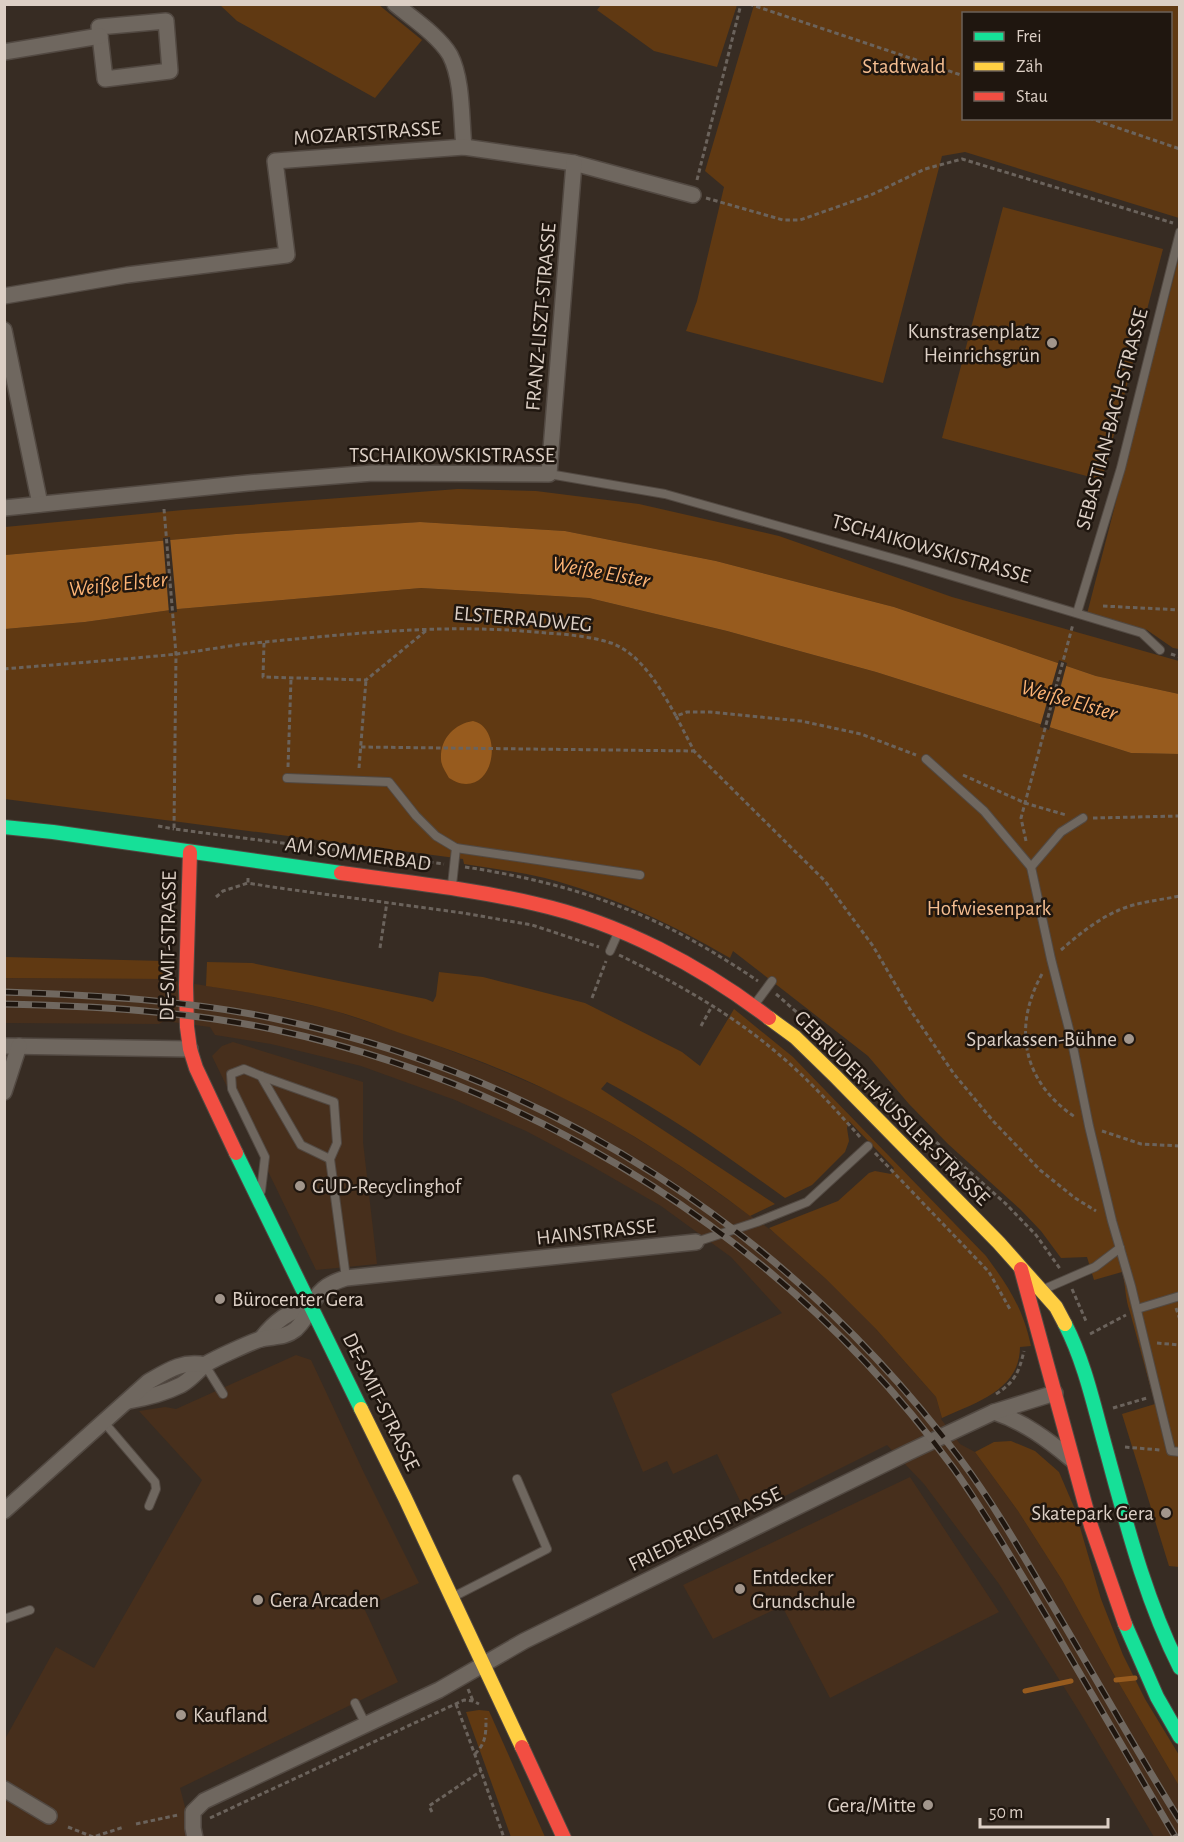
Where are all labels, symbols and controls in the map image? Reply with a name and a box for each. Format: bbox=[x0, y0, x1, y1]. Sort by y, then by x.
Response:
legend bbox=[962, 12, 1172, 120]
text: Frei bbox=[1016, 28, 1042, 46]
park label: Stadtwald bbox=[862, 56, 946, 77]
text: Zäh bbox=[1016, 58, 1043, 76]
text: Stau bbox=[1016, 88, 1048, 106]
street label: MOZARTSTRASSE bbox=[293, 117, 441, 149]
street label: FRANZ-LISZT-STRASSE bbox=[522, 222, 560, 412]
street label: SEBASTIAN-BACH-STRASSE bbox=[1072, 306, 1152, 532]
place label: Kunstrasenplatz Heinrichsgrün bbox=[908, 321, 1040, 366]
marker: Kunstrasenplatz Heinrichsgrün bbox=[1045, 336, 1059, 350]
street label: TSCHAIKOWSKISTRASSE bbox=[349, 445, 555, 466]
street label: TSCHAIKOWSKISTRASSE bbox=[829, 511, 1033, 587]
water label: Weiße Elster bbox=[550, 553, 653, 592]
water label: Weiße Elster bbox=[68, 568, 169, 600]
street label: ELSTERRADWEG bbox=[453, 602, 593, 636]
water label: Weiße Elster bbox=[1018, 676, 1121, 724]
street label: AM SOMMERBAD bbox=[284, 833, 432, 875]
street label: DE-SMIT-STRASSE bbox=[156, 871, 180, 1021]
park label: Hofwiesenpark bbox=[927, 898, 1052, 919]
street label: GEBRÜDER-HÄUSSLER-STRASSE bbox=[790, 1006, 994, 1210]
place label: Sparkassen-Bühne bbox=[966, 1029, 1117, 1050]
marker: Sparkassen-Bühne bbox=[1122, 1032, 1136, 1046]
place label: GUD-Recyclinghof bbox=[312, 1176, 463, 1197]
marker: GUD-Recyclinghof bbox=[293, 1179, 307, 1193]
street label: HAINSTRASSE bbox=[535, 1215, 657, 1249]
place label: Bürocenter Gera bbox=[232, 1289, 364, 1310]
marker: Bürocenter Gera bbox=[213, 1292, 227, 1306]
street label: DE-SMIT-STRASSE bbox=[339, 1330, 423, 1474]
street label: FRIEDERICISTRASSE bbox=[625, 1483, 785, 1575]
place label: Skatepark Gera bbox=[1031, 1503, 1154, 1524]
marker: Skatepark Gera bbox=[1159, 1506, 1173, 1520]
place label: Entdecker Grundschule bbox=[752, 1567, 856, 1612]
marker: Entdecker Grundschule bbox=[733, 1582, 747, 1596]
place label: Gera Arcaden bbox=[270, 1590, 379, 1611]
marker: Gera Arcaden bbox=[251, 1593, 265, 1607]
place label: Kaufland bbox=[193, 1705, 268, 1726]
marker: Kaufland bbox=[174, 1708, 188, 1722]
scale bar bbox=[980, 1791, 1108, 1829]
place label: Gera/Mitte bbox=[827, 1795, 916, 1816]
marker: Gera/Mitte bbox=[921, 1798, 935, 1812]
text: 50 m bbox=[989, 1804, 1023, 1822]

